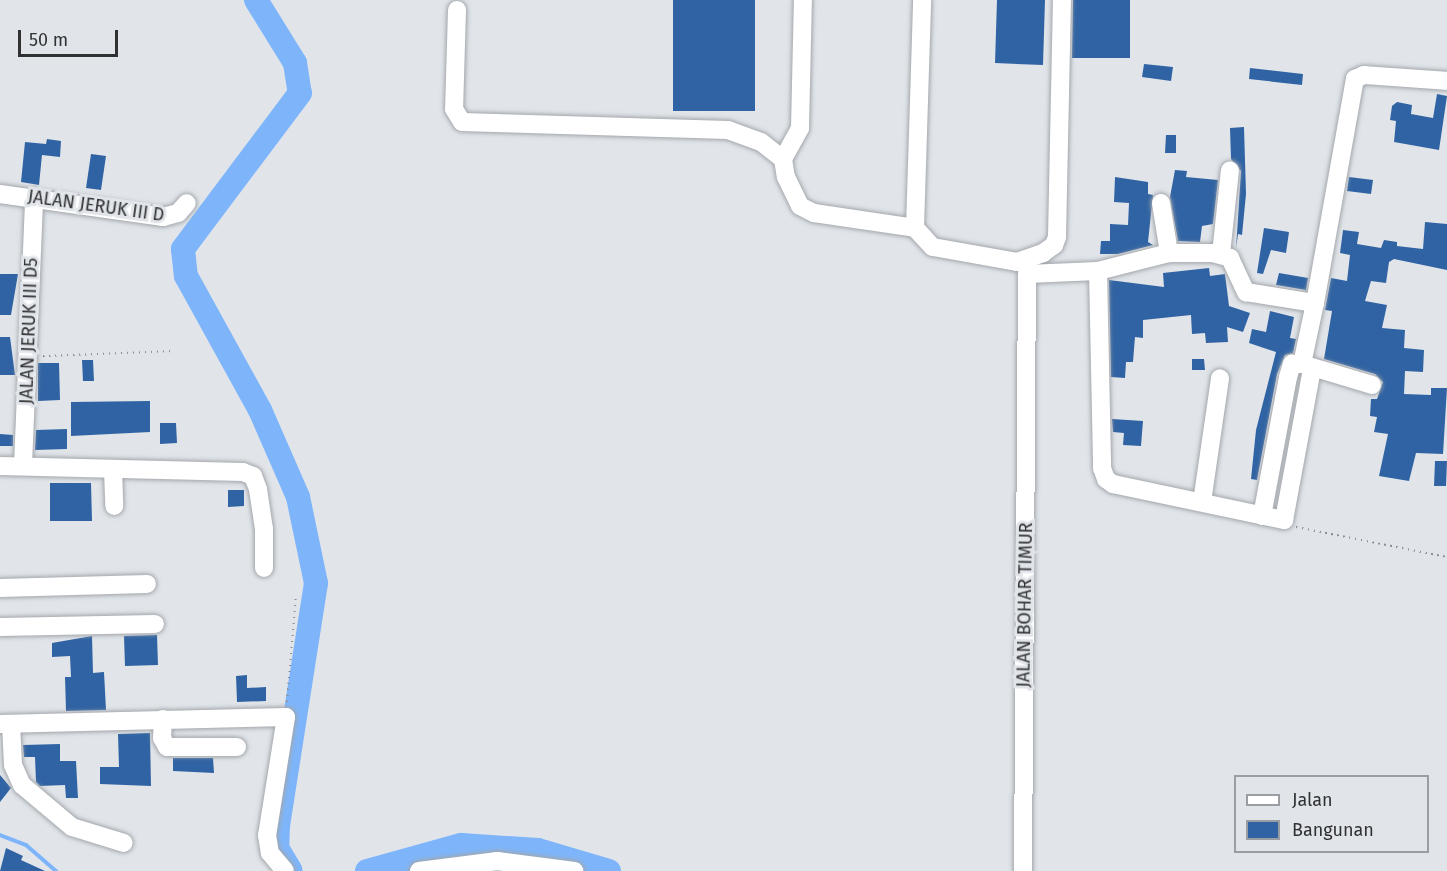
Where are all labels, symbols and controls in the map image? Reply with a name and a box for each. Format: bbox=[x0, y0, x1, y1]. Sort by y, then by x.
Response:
scale bar bbox=[21, 18, 122, 56]
text: 50 m bbox=[29, 29, 68, 51]
street label: JALAN JERUK III D bbox=[26, 186, 166, 226]
street label: JALAN JERUK III D5 bbox=[16, 257, 42, 405]
street label: JALAN BOHAR TIMUR bbox=[1013, 522, 1037, 688]
legend bbox=[1234, 775, 1429, 853]
text: Jalan bbox=[1292, 789, 1333, 811]
text: Bangunan bbox=[1292, 819, 1374, 841]

